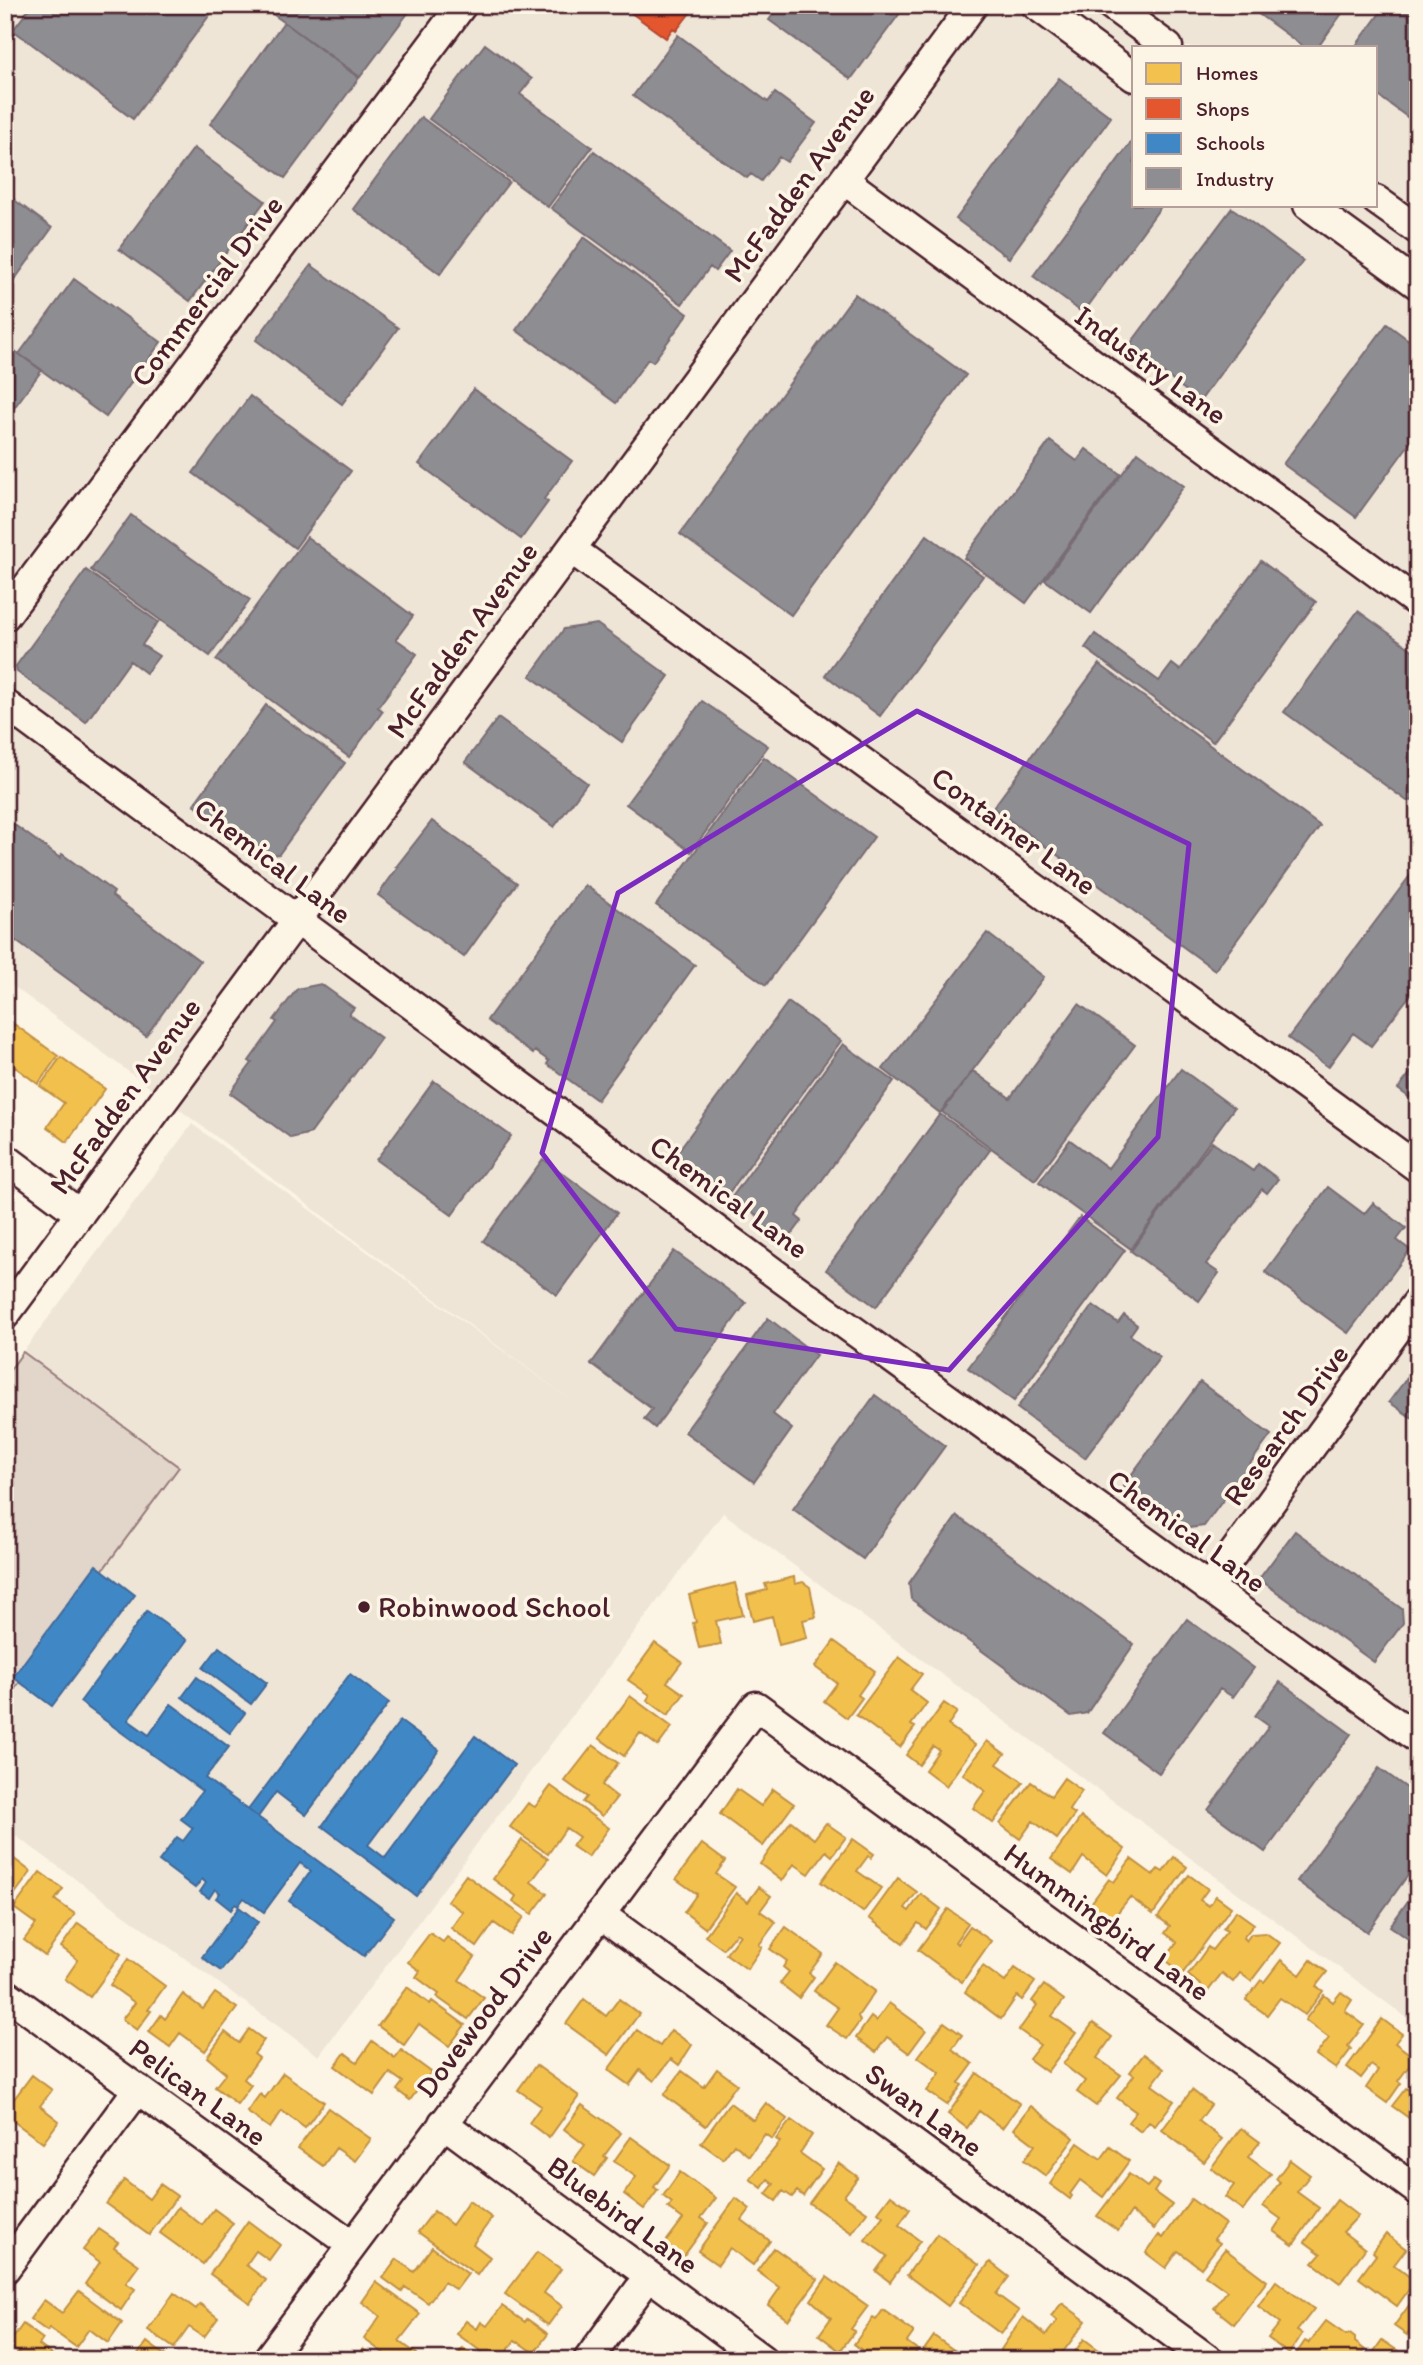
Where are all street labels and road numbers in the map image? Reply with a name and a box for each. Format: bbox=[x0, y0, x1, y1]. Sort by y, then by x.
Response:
street label: McFadden Avenue bbox=[715, 78, 882, 289]
street label: Commercial Drive bbox=[122, 187, 291, 394]
street label: Industry Lane bbox=[1068, 297, 1235, 432]
street label: McFadden Avenue bbox=[378, 534, 545, 745]
street label: Container Lane bbox=[924, 758, 1104, 903]
street label: Chemical Lane bbox=[187, 789, 359, 932]
street label: McFadden Avenue bbox=[41, 990, 208, 1201]
street label: Chemical Lane bbox=[643, 1127, 816, 1267]
street label: Research Drive bbox=[1215, 1337, 1357, 1513]
street label: Chemical Lane bbox=[1101, 1461, 1274, 1601]
street label: Hummingbird Lane bbox=[997, 1834, 1218, 2009]
street label: Dovewood Drive bbox=[407, 1919, 560, 2105]
street label: Pelican Lane bbox=[122, 2029, 275, 2154]
street label: Swan Lane bbox=[858, 2054, 991, 2165]
street label: Bluebird Lane bbox=[540, 2147, 706, 2282]

